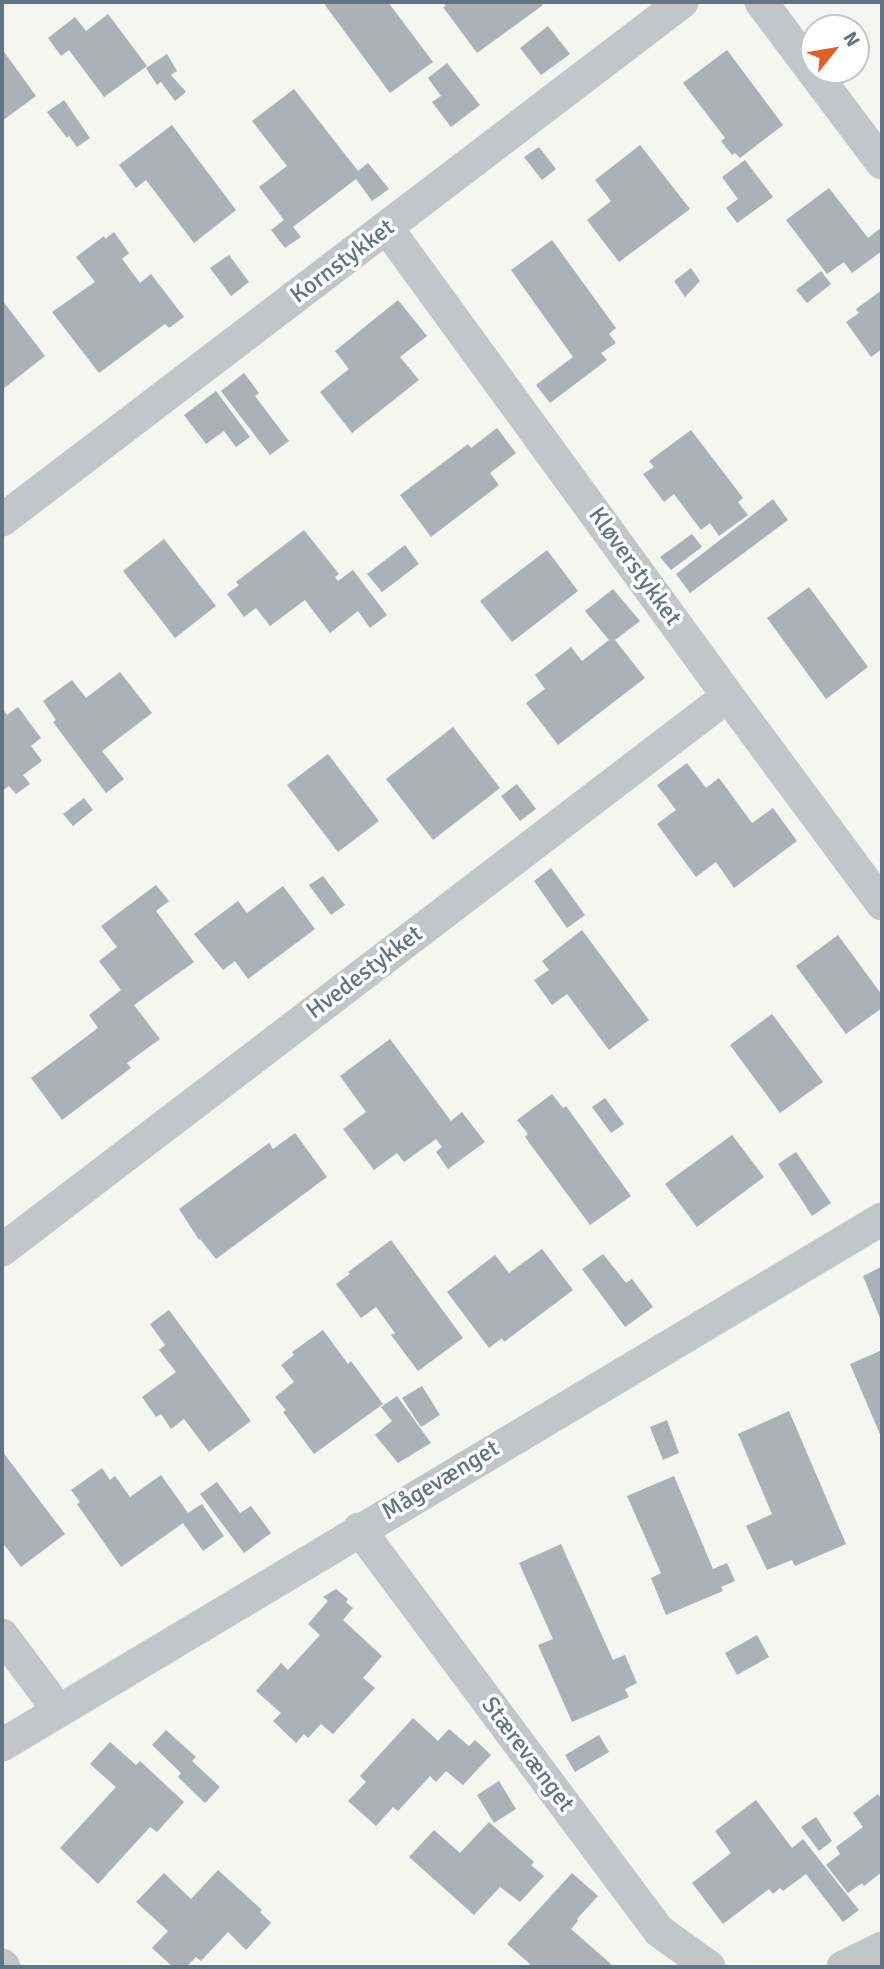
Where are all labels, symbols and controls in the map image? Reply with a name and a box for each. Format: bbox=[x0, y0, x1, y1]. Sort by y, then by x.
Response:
north arrow bbox=[800, 14, 870, 84]
text: N bbox=[838, 27, 865, 51]
street label: Kornstykket bbox=[285, 214, 401, 310]
street label: Kløverstykket bbox=[581, 502, 687, 632]
street label: Hvedestykket bbox=[301, 920, 429, 1026]
street label: Mågevænget bbox=[377, 1435, 505, 1527]
street label: Stærevænget bbox=[474, 1692, 580, 1818]

